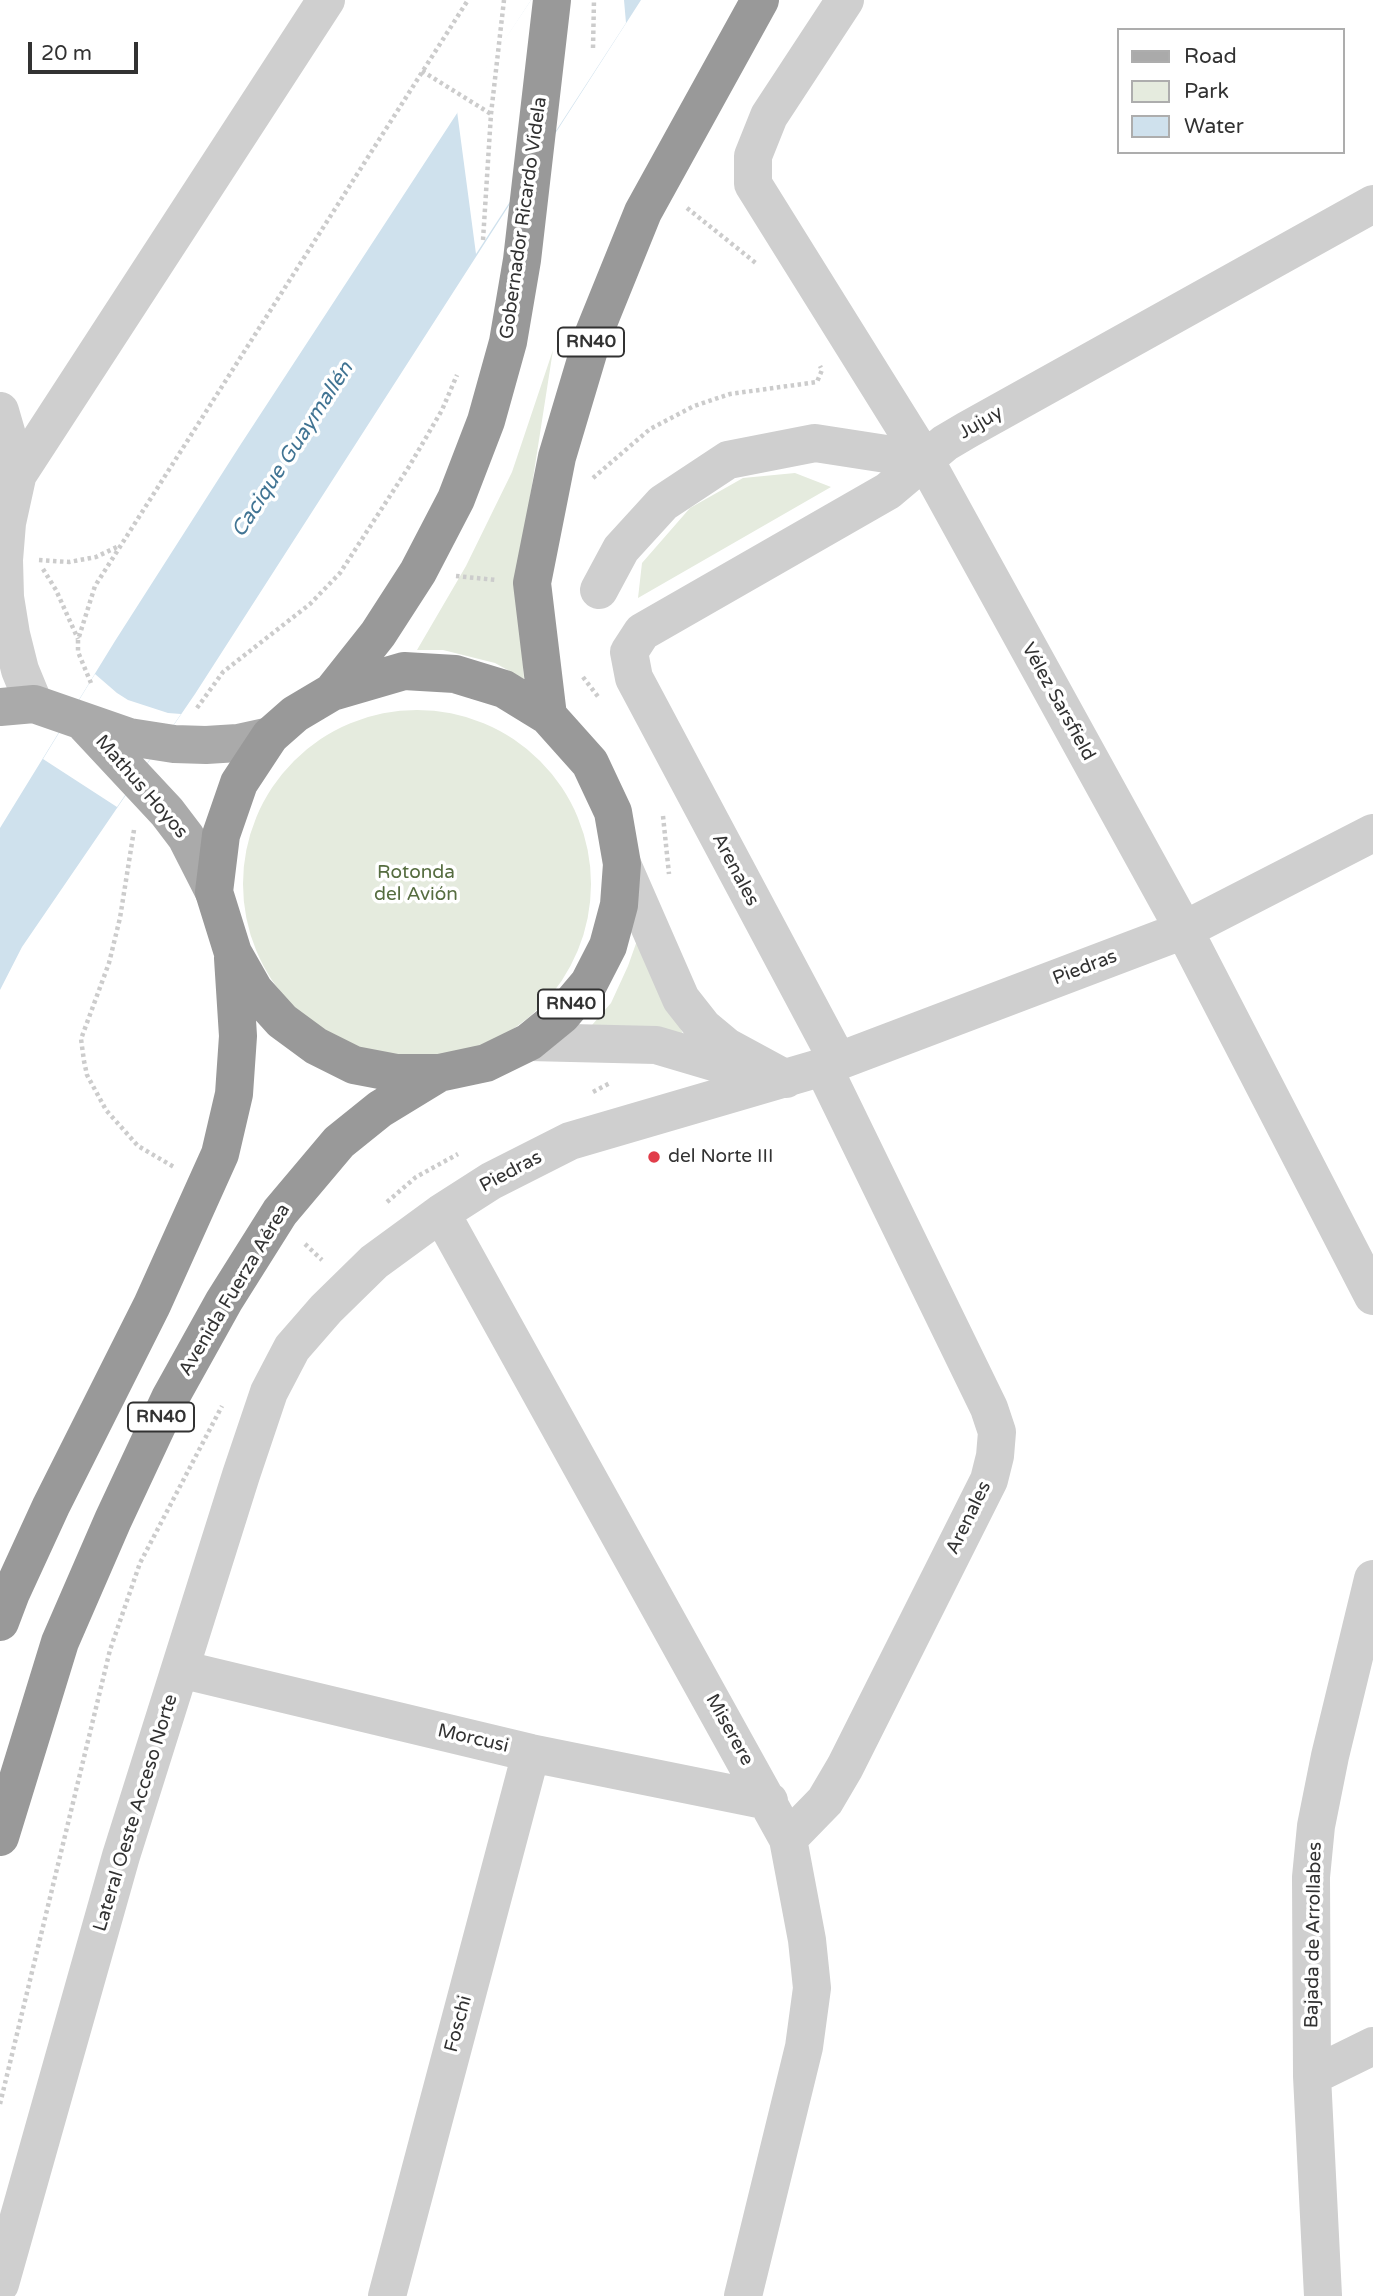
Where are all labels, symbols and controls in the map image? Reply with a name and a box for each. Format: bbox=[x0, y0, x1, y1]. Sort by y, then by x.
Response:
scale bar bbox=[32, 28, 142, 72]
legend bbox=[1118, 28, 1345, 154]
text: 20 m bbox=[41, 41, 92, 66]
text: Road bbox=[1184, 44, 1237, 69]
text: Park bbox=[1184, 79, 1229, 104]
street label: Gobernador Ricardo Videla bbox=[496, 95, 552, 341]
text: Water bbox=[1184, 114, 1244, 139]
road number: RN40 bbox=[558, 328, 624, 356]
water label: Cacique Guaymallén bbox=[227, 358, 359, 542]
street label: Jujuy bbox=[955, 401, 1007, 445]
street label: Vélez Sarsfield bbox=[1016, 639, 1100, 765]
street label: Mathus Hoyos bbox=[90, 731, 192, 843]
street label: Arenales bbox=[706, 830, 764, 910]
park label: Rotonda del Avión bbox=[374, 862, 458, 906]
street label: Piedras bbox=[1050, 945, 1120, 991]
road number: RN40 bbox=[538, 989, 604, 1018]
street label: Piedras bbox=[476, 1146, 546, 1198]
place label: del Norte III bbox=[668, 1146, 773, 1168]
marker: del Norte III bbox=[646, 1149, 662, 1165]
street label: Avenida Fuerza Aérea bbox=[175, 1200, 295, 1380]
road number: RN40 bbox=[128, 1402, 194, 1432]
street label: Arenales bbox=[942, 1478, 996, 1558]
street label: Miserere bbox=[700, 1690, 758, 1770]
street label: Lateral Oeste Acceso Norte bbox=[89, 1692, 183, 1934]
street label: Morcusi bbox=[435, 1720, 511, 1758]
street label: Bajada de Arrollabes bbox=[1301, 1842, 1327, 2028]
street label: Foschi bbox=[440, 1993, 478, 2055]

